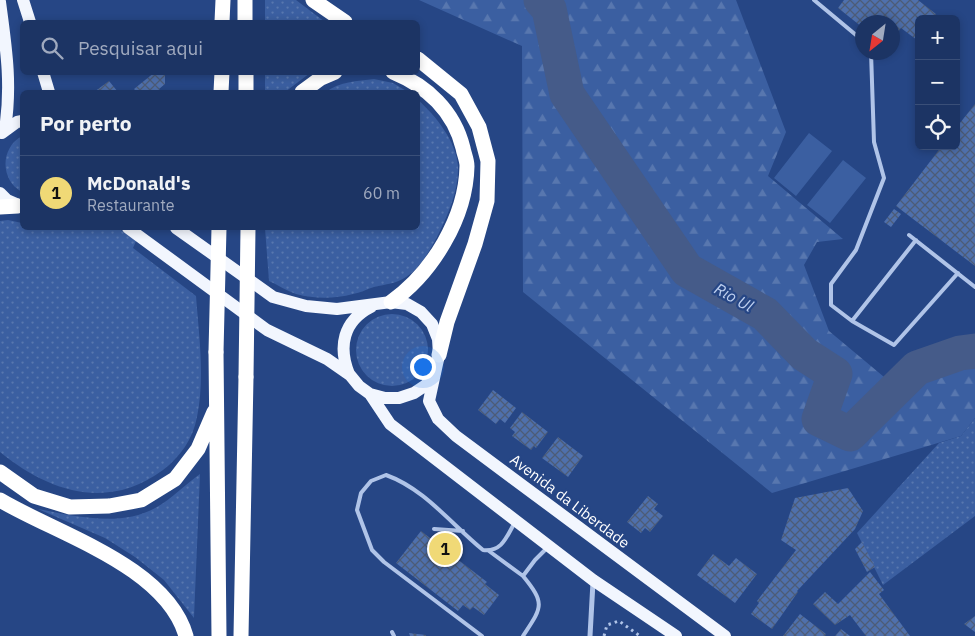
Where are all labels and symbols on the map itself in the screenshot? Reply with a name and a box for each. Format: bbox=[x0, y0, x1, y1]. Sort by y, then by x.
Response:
north arrow bbox=[855, 15, 900, 60]
water label: Rio Ul bbox=[711, 278, 758, 316]
your location bbox=[410, 354, 436, 380]
street label: Avenida da Liberdade bbox=[506, 450, 634, 552]
pin: 1 bbox=[429, 530, 461, 568]

